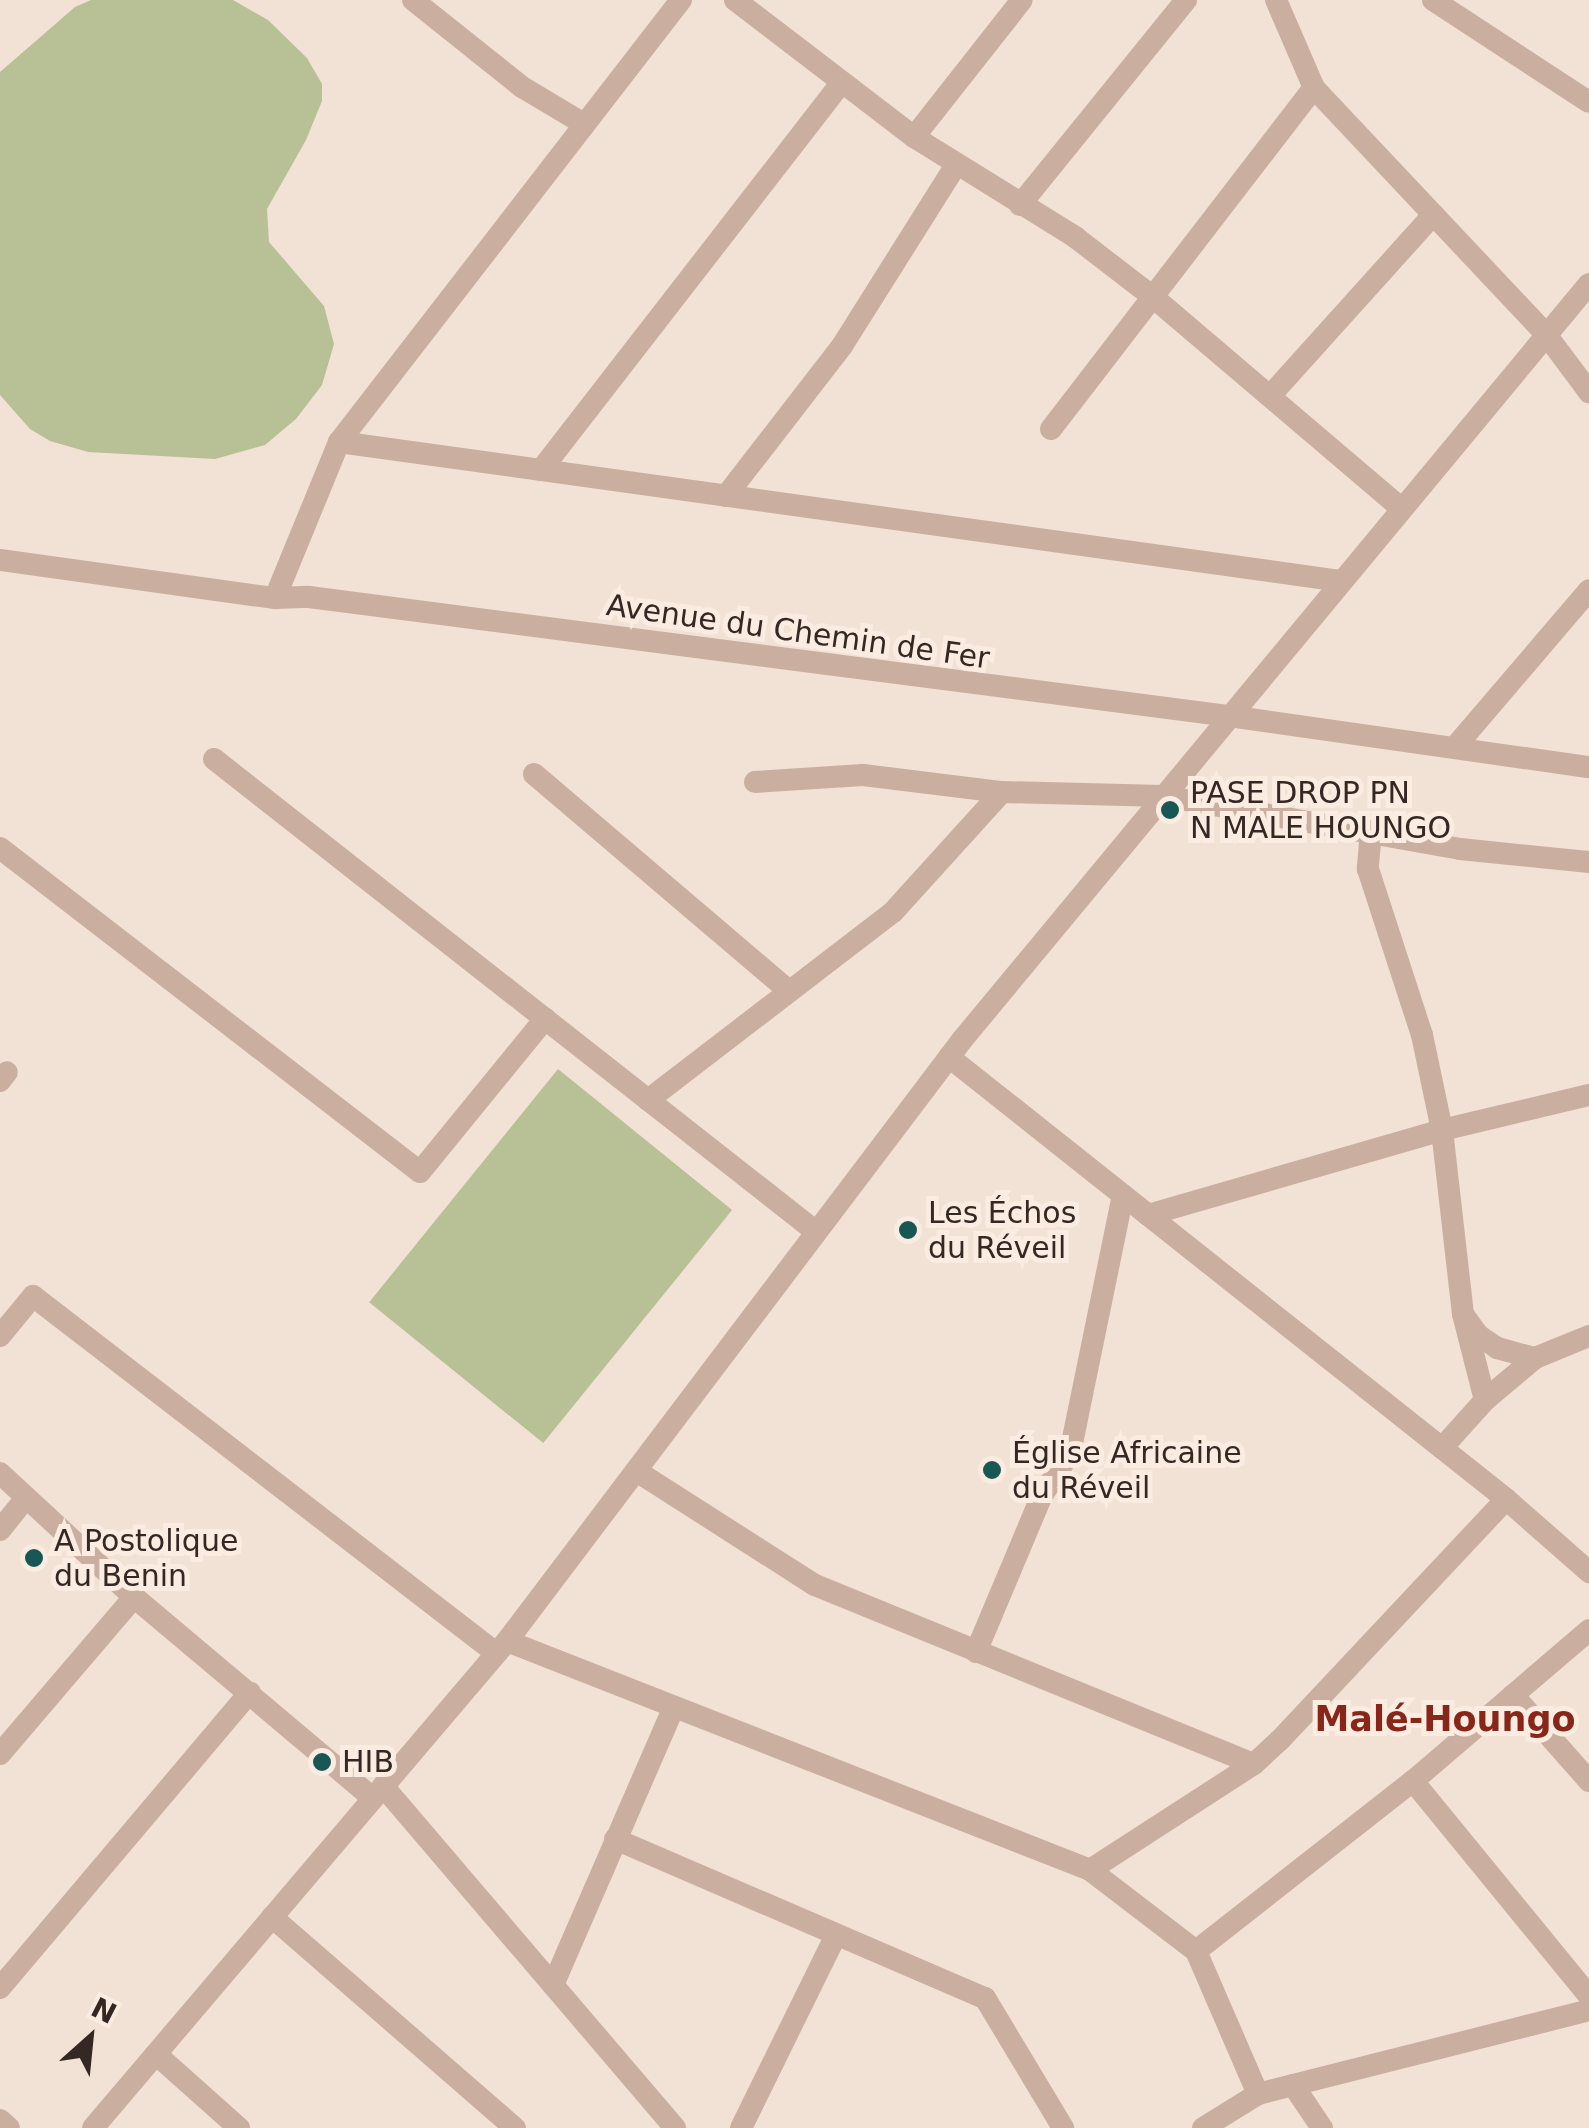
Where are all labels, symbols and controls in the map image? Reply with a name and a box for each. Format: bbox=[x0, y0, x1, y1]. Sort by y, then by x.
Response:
street label: Avenue du Chemin de Fer bbox=[604, 587, 992, 677]
place label: PASE DROP PN N MALE HOUNGO bbox=[1190, 775, 1451, 846]
marker: PASE DROP PN N MALE HOUNGO bbox=[1159, 799, 1181, 821]
place label: Les Échos du Réveil bbox=[928, 1195, 1076, 1266]
marker: Les Échos du Réveil bbox=[897, 1219, 919, 1241]
place label: Église Africaine du Réveil bbox=[1012, 1435, 1242, 1506]
marker: Église Africaine du Réveil bbox=[981, 1459, 1003, 1481]
place label: A Postolique du Benin bbox=[54, 1523, 238, 1594]
marker: A Postolique du Benin bbox=[23, 1547, 45, 1569]
district label: Malé-Houngo bbox=[1315, 1698, 1575, 1740]
place label: HIB bbox=[342, 1744, 394, 1780]
marker: HIB bbox=[311, 1751, 333, 1773]
north arrow bbox=[40, 1988, 140, 2088]
text: N bbox=[86, 1991, 122, 2031]

